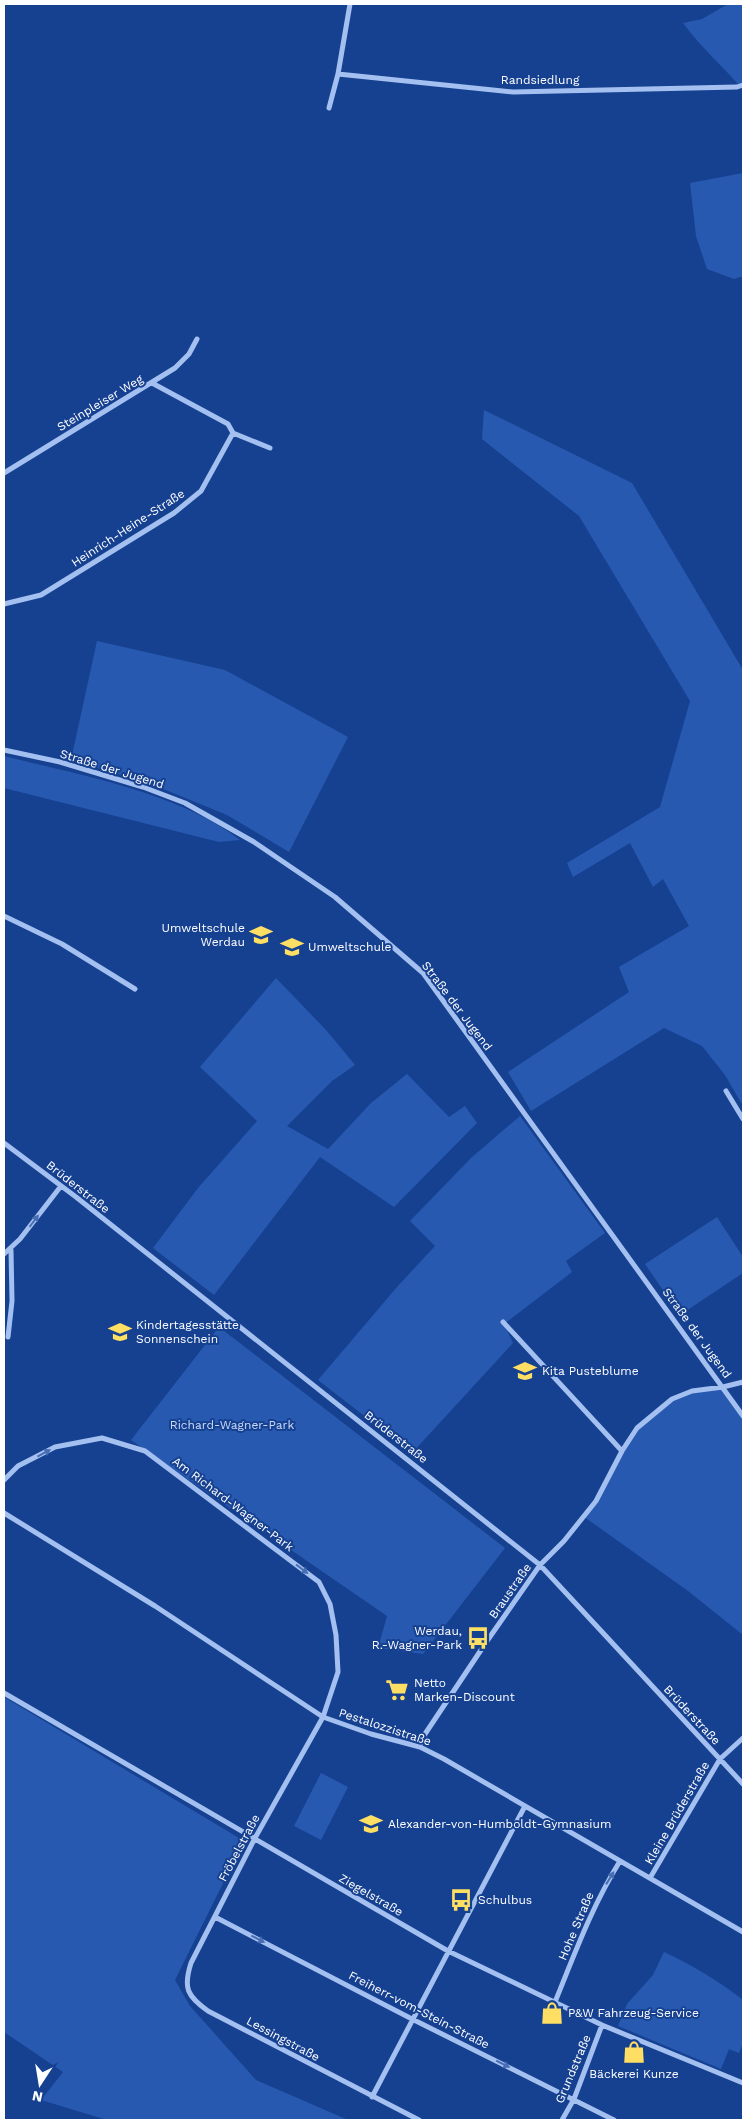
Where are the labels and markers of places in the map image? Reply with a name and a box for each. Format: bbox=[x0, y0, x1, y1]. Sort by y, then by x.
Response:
place label: Umweltschule Werdau bbox=[162, 921, 245, 949]
school or university icon: Umweltschule Werdau bbox=[248, 922, 274, 948]
school or university icon: Umweltschule bbox=[279, 934, 305, 960]
place label: Umweltschule bbox=[308, 940, 392, 954]
place label: Kindertagesstätte Sonnenschein bbox=[136, 1318, 239, 1346]
school or university icon: Kindertagesstätte Sonnenschein bbox=[107, 1319, 133, 1345]
school or university icon: Kita Pusteblume bbox=[512, 1358, 538, 1384]
place label: Kita Pusteblume bbox=[542, 1364, 639, 1378]
place label: Werdau, R.-Wagner-Park bbox=[372, 1624, 462, 1652]
bus stop icon: Werdau, R.-Wagner-Park bbox=[465, 1625, 491, 1651]
place label: Netto Marken-Discount bbox=[414, 1676, 515, 1704]
supermarket icon: Netto Marken-Discount bbox=[384, 1677, 410, 1703]
school or university icon: Alexander-von-Humboldt-Gymnasium bbox=[358, 1811, 384, 1837]
place label: Alexander-von-Humboldt-Gymnasium bbox=[388, 1817, 611, 1831]
bus stop icon: Schulbus bbox=[448, 1887, 474, 1913]
place label: Schulbus bbox=[478, 1893, 532, 1907]
shop icon: P&W Fahrzeug-Service bbox=[539, 2000, 565, 2026]
place label: P&W Fahrzeug-Service bbox=[568, 2006, 699, 2020]
shop icon: Bäckerei Kunze bbox=[621, 2039, 647, 2065]
place label: Bäckerei Kunze bbox=[589, 2067, 679, 2081]

